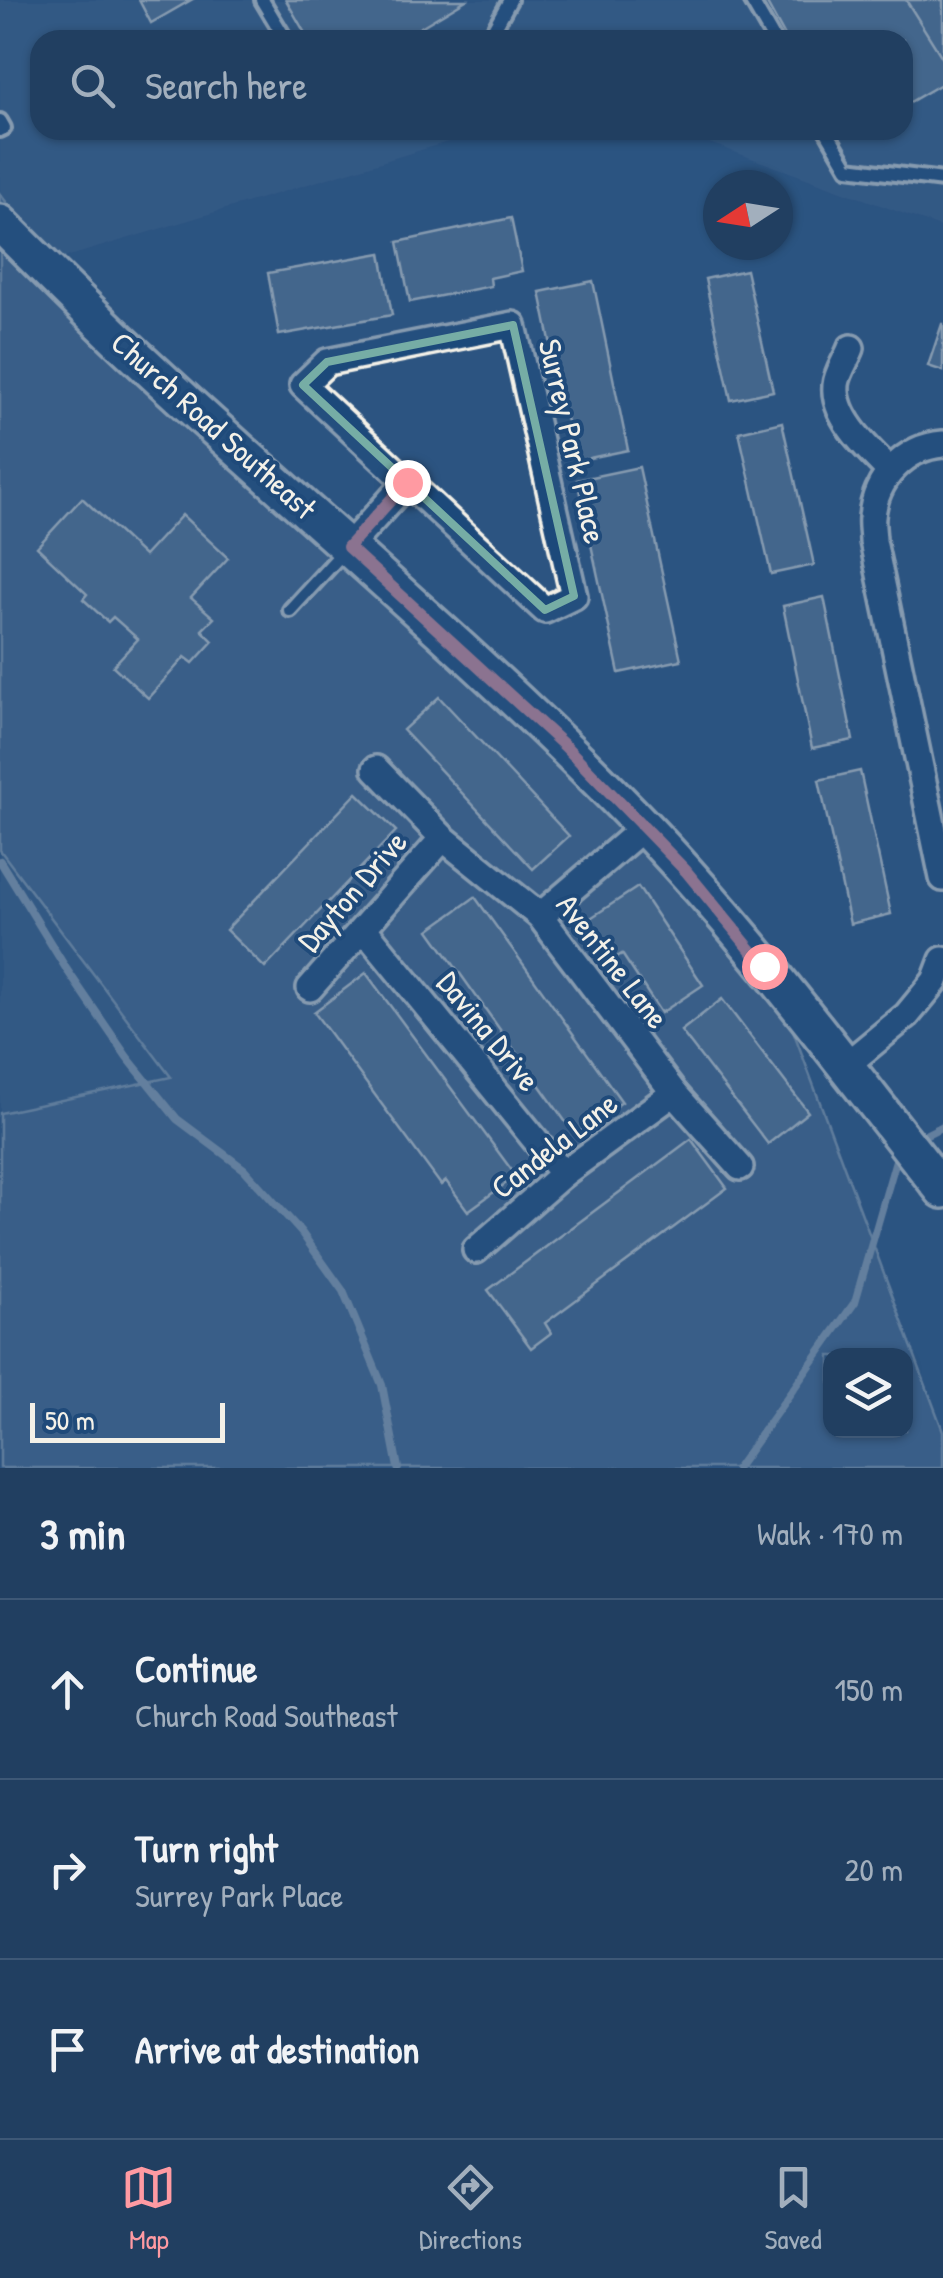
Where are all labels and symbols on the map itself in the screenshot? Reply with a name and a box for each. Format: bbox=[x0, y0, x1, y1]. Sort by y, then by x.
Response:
north arrow bbox=[703, 170, 793, 260]
street label: Church Road Southeast bbox=[102, 321, 327, 529]
street label: Surrey Park Place bbox=[529, 335, 617, 548]
route end bbox=[385, 460, 431, 506]
street label: Dayton Drive bbox=[287, 821, 417, 961]
street label: Aventine Lane bbox=[547, 885, 679, 1037]
route start bbox=[742, 944, 788, 990]
street label: Davina Drive bbox=[428, 962, 551, 1100]
street label: Candela Lane bbox=[482, 1082, 626, 1208]
scale bar bbox=[30, 1398, 225, 1442]

